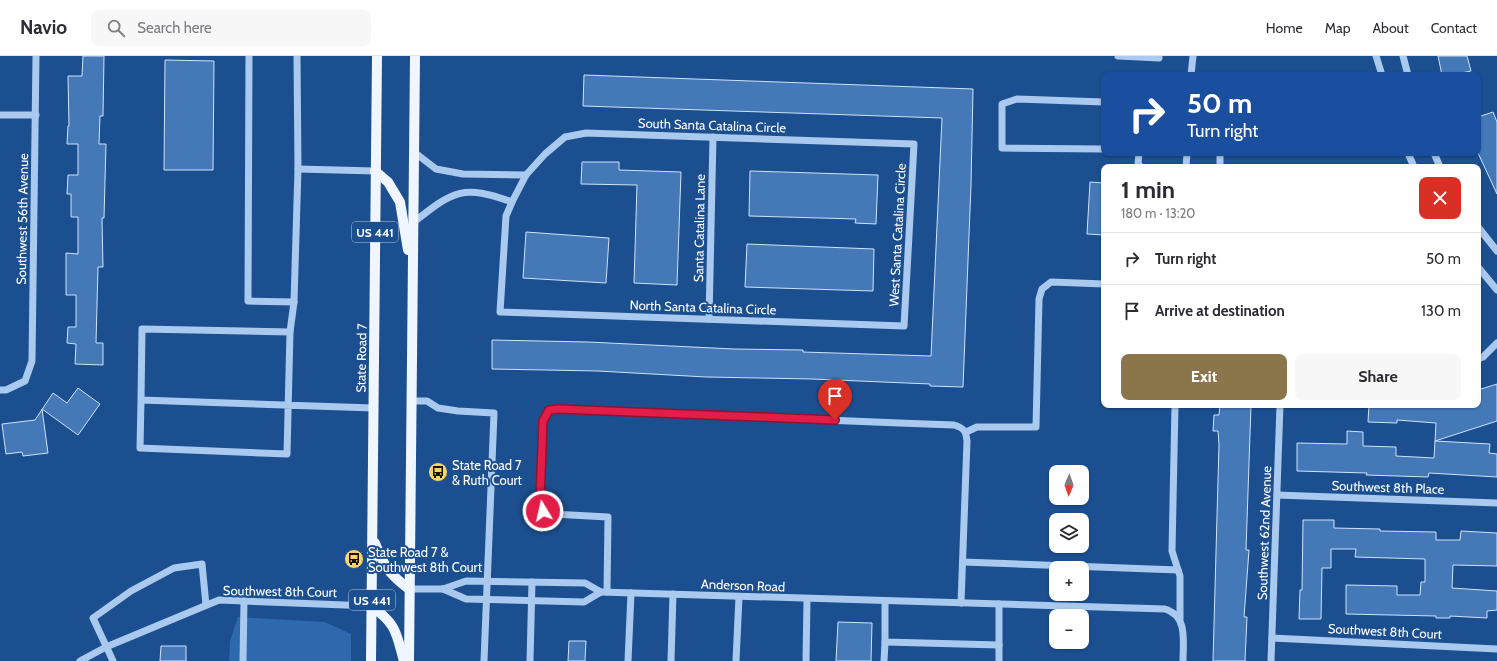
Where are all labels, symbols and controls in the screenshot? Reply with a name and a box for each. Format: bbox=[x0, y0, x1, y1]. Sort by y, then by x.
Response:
search box bbox=[91, 10, 371, 46]
text: Navio bbox=[20, 16, 67, 39]
icon: search bbox=[105, 17, 127, 39]
text: Search here bbox=[137, 19, 212, 37]
text: Home bbox=[1266, 19, 1303, 37]
text: Map bbox=[1325, 19, 1350, 37]
text: About bbox=[1372, 19, 1409, 37]
text: Contact bbox=[1431, 19, 1477, 37]
text: 50 m bbox=[1187, 86, 1252, 120]
icon: right bbox=[1121, 88, 1173, 140]
street label: South Santa Catalina Circle bbox=[638, 114, 787, 136]
text: Turn right bbox=[1187, 120, 1258, 142]
street label: Southwest 56th Avenue bbox=[13, 153, 31, 285]
street label: West Santa Catalina Circle bbox=[885, 163, 909, 307]
street label: Santa Catalina Lane bbox=[690, 173, 708, 282]
text: 1 min bbox=[1121, 175, 1175, 204]
button: close bbox=[1419, 177, 1461, 219]
text: 180 m · 13:20 bbox=[1121, 205, 1195, 221]
road number: US 441 bbox=[352, 222, 398, 242]
icon: right bbox=[1121, 248, 1143, 270]
text: Turn right bbox=[1155, 250, 1216, 268]
text: 50 m bbox=[1426, 250, 1461, 268]
street label: North Santa Catalina Circle bbox=[629, 296, 777, 318]
icon: arrive bbox=[1121, 300, 1143, 322]
text: Arrive at destination bbox=[1155, 302, 1285, 320]
text: 130 m bbox=[1421, 302, 1461, 320]
street label: State Road 7 bbox=[352, 323, 370, 393]
button: Exit bbox=[1121, 354, 1287, 400]
button: Share bbox=[1295, 354, 1461, 400]
pin bbox=[818, 379, 852, 420]
icon: arrive bbox=[824, 385, 846, 407]
place label: State Road 7 & Ruth Court bbox=[452, 457, 523, 488]
bus stop icon: State Road 7 & Ruth Court bbox=[427, 461, 449, 483]
north arrow bbox=[1049, 465, 1089, 505]
map controls bbox=[1049, 465, 1089, 649]
street label: Southwest 62nd Avenue bbox=[1254, 465, 1274, 600]
street label: Southwest 8th Place bbox=[1331, 477, 1445, 497]
position arrow bbox=[522, 490, 564, 532]
button: layers bbox=[1049, 513, 1089, 553]
place label: State Road 7 & Southwest 8th Court bbox=[368, 544, 483, 575]
bus stop icon: State Road 7 & Southwest 8th Court bbox=[343, 548, 365, 570]
button: + bbox=[1049, 561, 1089, 601]
street label: Anderson Road bbox=[701, 576, 785, 594]
street label: Southwest 8th Court bbox=[223, 582, 338, 600]
road number: US 441 bbox=[349, 590, 395, 610]
button: − bbox=[1049, 609, 1089, 649]
street label: Southwest 8th Court bbox=[1328, 620, 1443, 642]

